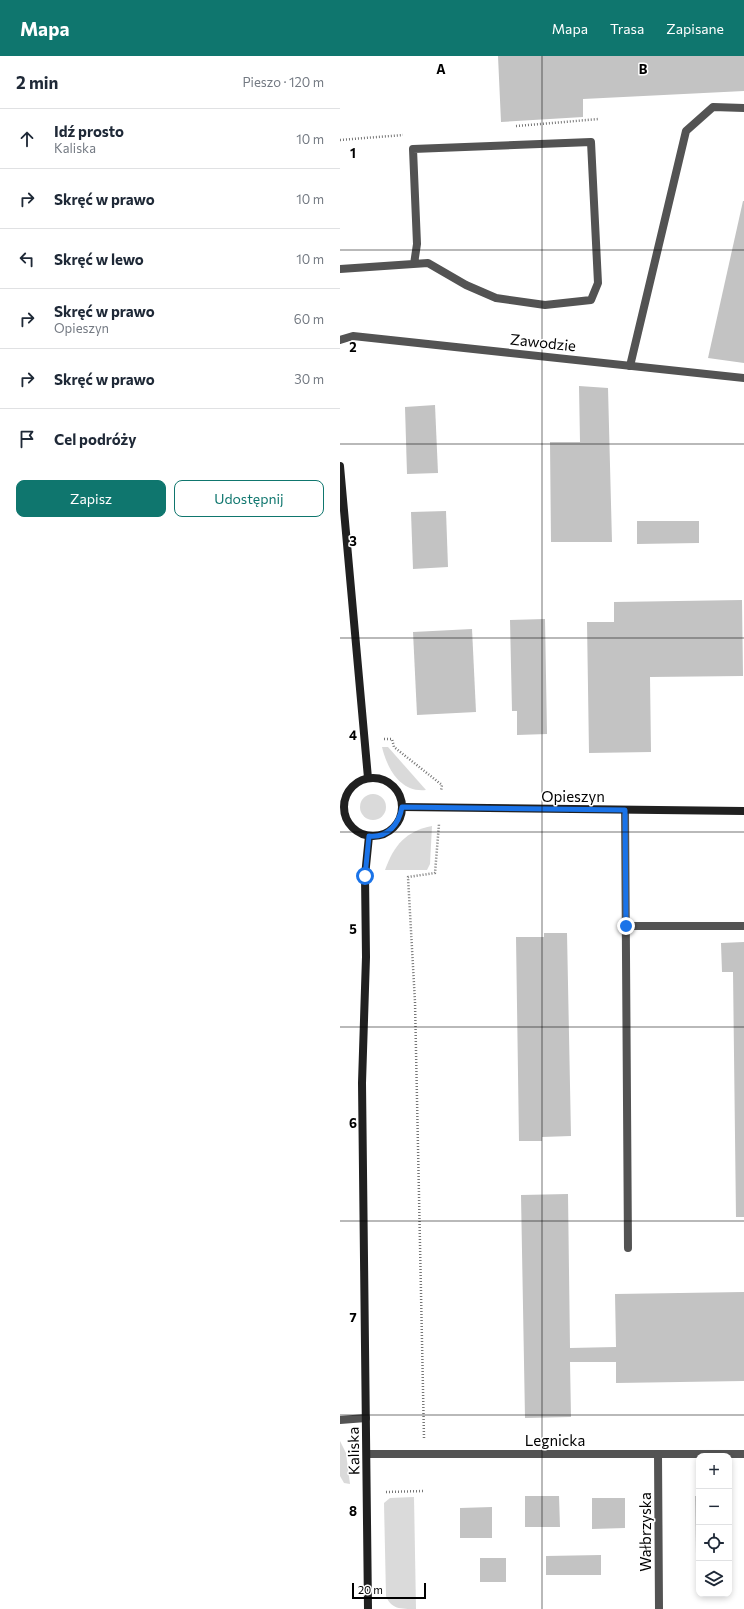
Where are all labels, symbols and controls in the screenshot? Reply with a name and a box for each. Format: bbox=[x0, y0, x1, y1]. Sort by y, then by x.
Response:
text: Mapa bbox=[20, 17, 69, 40]
text: Mapa bbox=[552, 20, 588, 37]
text: Trasa bbox=[610, 20, 644, 37]
text: Zapisane bbox=[666, 20, 724, 37]
text: A bbox=[436, 61, 446, 77]
text: B bbox=[639, 61, 648, 77]
text: 2 min bbox=[16, 72, 58, 93]
text: Pieszo · 120 m bbox=[242, 74, 324, 90]
text: Idź prosto bbox=[54, 122, 124, 140]
icon: ahead bbox=[16, 128, 38, 150]
text: 10 m bbox=[296, 131, 324, 147]
text: Kaliska bbox=[54, 140, 96, 156]
text: 1 bbox=[350, 145, 356, 161]
icon: right bbox=[16, 188, 38, 210]
text: Skręć w prawo bbox=[54, 190, 155, 208]
text: 10 m bbox=[296, 191, 324, 207]
icon: left bbox=[16, 248, 38, 270]
text: Skręć w lewo bbox=[54, 250, 144, 268]
text: 10 m bbox=[296, 251, 324, 267]
text: Skręć w prawo bbox=[54, 302, 155, 320]
icon: right bbox=[16, 308, 38, 330]
text: 60 m bbox=[294, 311, 324, 327]
text: Opieszyn bbox=[54, 320, 109, 336]
street label: Zawodzie bbox=[509, 330, 577, 354]
text: 2 bbox=[349, 339, 357, 355]
icon: right bbox=[16, 368, 38, 390]
text: Skręć w prawo bbox=[54, 370, 155, 388]
text: 30 m bbox=[294, 371, 324, 387]
icon: arrive bbox=[16, 428, 38, 450]
text: Cel podróży bbox=[54, 430, 137, 448]
button: Zapisz bbox=[16, 480, 166, 517]
button: Udostępnij bbox=[174, 480, 324, 517]
text: 3 bbox=[349, 533, 357, 549]
text: 4 bbox=[349, 727, 357, 743]
street label: Opieszyn bbox=[541, 787, 605, 805]
route start bbox=[356, 867, 374, 885]
route end bbox=[617, 917, 635, 935]
text: 5 bbox=[349, 921, 357, 937]
text: 6 bbox=[349, 1115, 357, 1131]
text: 7 bbox=[349, 1309, 357, 1325]
street label: Kaliska bbox=[344, 1427, 362, 1475]
street label: Legnicka bbox=[525, 1431, 585, 1449]
map controls bbox=[696, 1453, 732, 1597]
button: + bbox=[696, 1453, 732, 1489]
button: − bbox=[696, 1489, 732, 1525]
street label: Wałbrzyska bbox=[636, 1492, 654, 1572]
text: 8 bbox=[349, 1503, 357, 1519]
button: locate bbox=[696, 1525, 732, 1561]
button: layers bbox=[696, 1561, 732, 1597]
scale bar bbox=[352, 1581, 426, 1600]
text: 20 m bbox=[358, 1583, 383, 1596]

